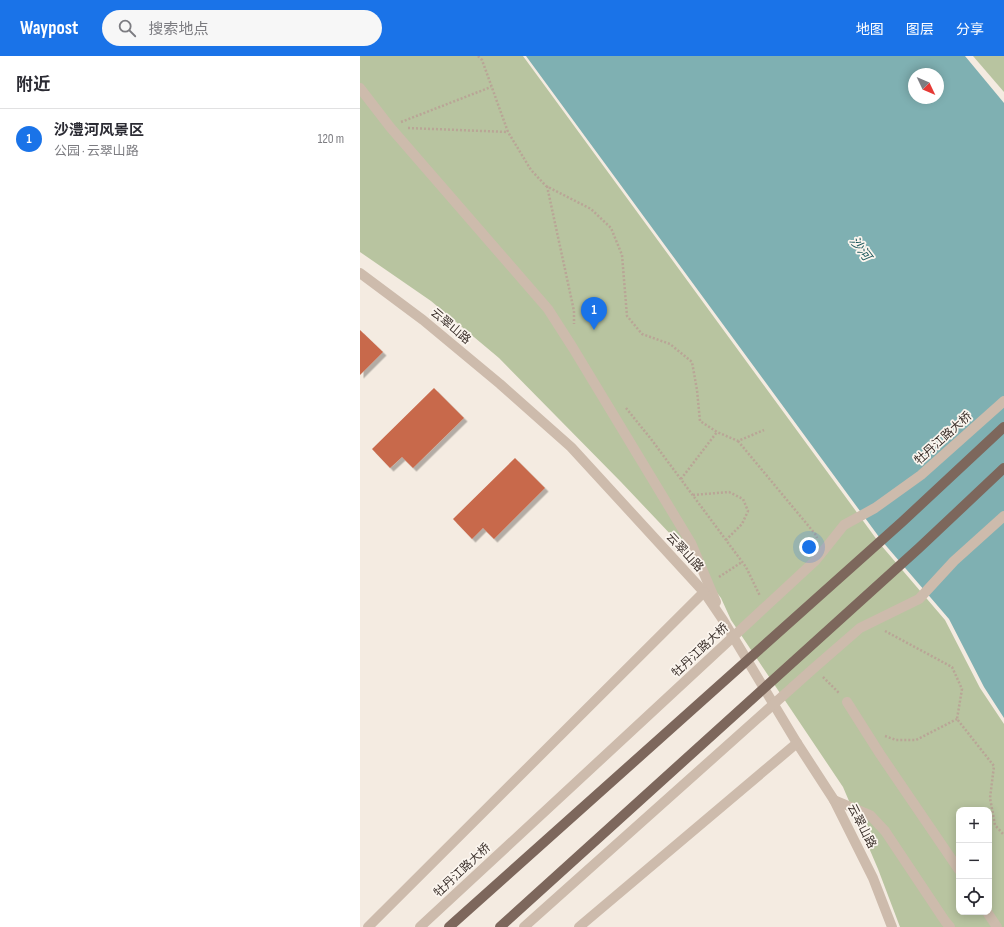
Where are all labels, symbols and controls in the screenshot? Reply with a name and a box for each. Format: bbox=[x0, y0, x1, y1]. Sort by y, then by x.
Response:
search box bbox=[102, 10, 382, 46]
text: Waypost bbox=[20, 17, 78, 40]
icon: search bbox=[116, 17, 138, 39]
text: 搜索地点 bbox=[148, 20, 208, 39]
text: 地图 bbox=[856, 21, 884, 38]
text: 图层 bbox=[906, 21, 934, 38]
text: 分享 bbox=[956, 21, 984, 38]
north arrow bbox=[908, 68, 944, 104]
text: 附近 bbox=[16, 75, 50, 95]
text: 沙澧河风景区 bbox=[54, 121, 144, 140]
text: 1 bbox=[26, 131, 32, 147]
text: 120 m bbox=[318, 131, 344, 147]
text: 公园 · 云翠山路 bbox=[54, 143, 139, 159]
water label: 沙河 bbox=[846, 233, 876, 266]
pin: 1 bbox=[581, 297, 607, 330]
street label: 云翠山路 bbox=[427, 305, 474, 348]
street label: 牡丹江路大桥 bbox=[912, 409, 975, 468]
street label: 云翠山路 bbox=[663, 530, 706, 575]
your location bbox=[799, 537, 819, 557]
street label: 牡丹江路大桥 bbox=[669, 620, 732, 680]
street label: 云翠山路 bbox=[844, 801, 879, 851]
map controls bbox=[956, 807, 992, 915]
button: + bbox=[956, 807, 992, 843]
street label: 牡丹江路大桥 bbox=[431, 840, 494, 900]
button: − bbox=[956, 843, 992, 879]
button: locate bbox=[956, 879, 992, 915]

